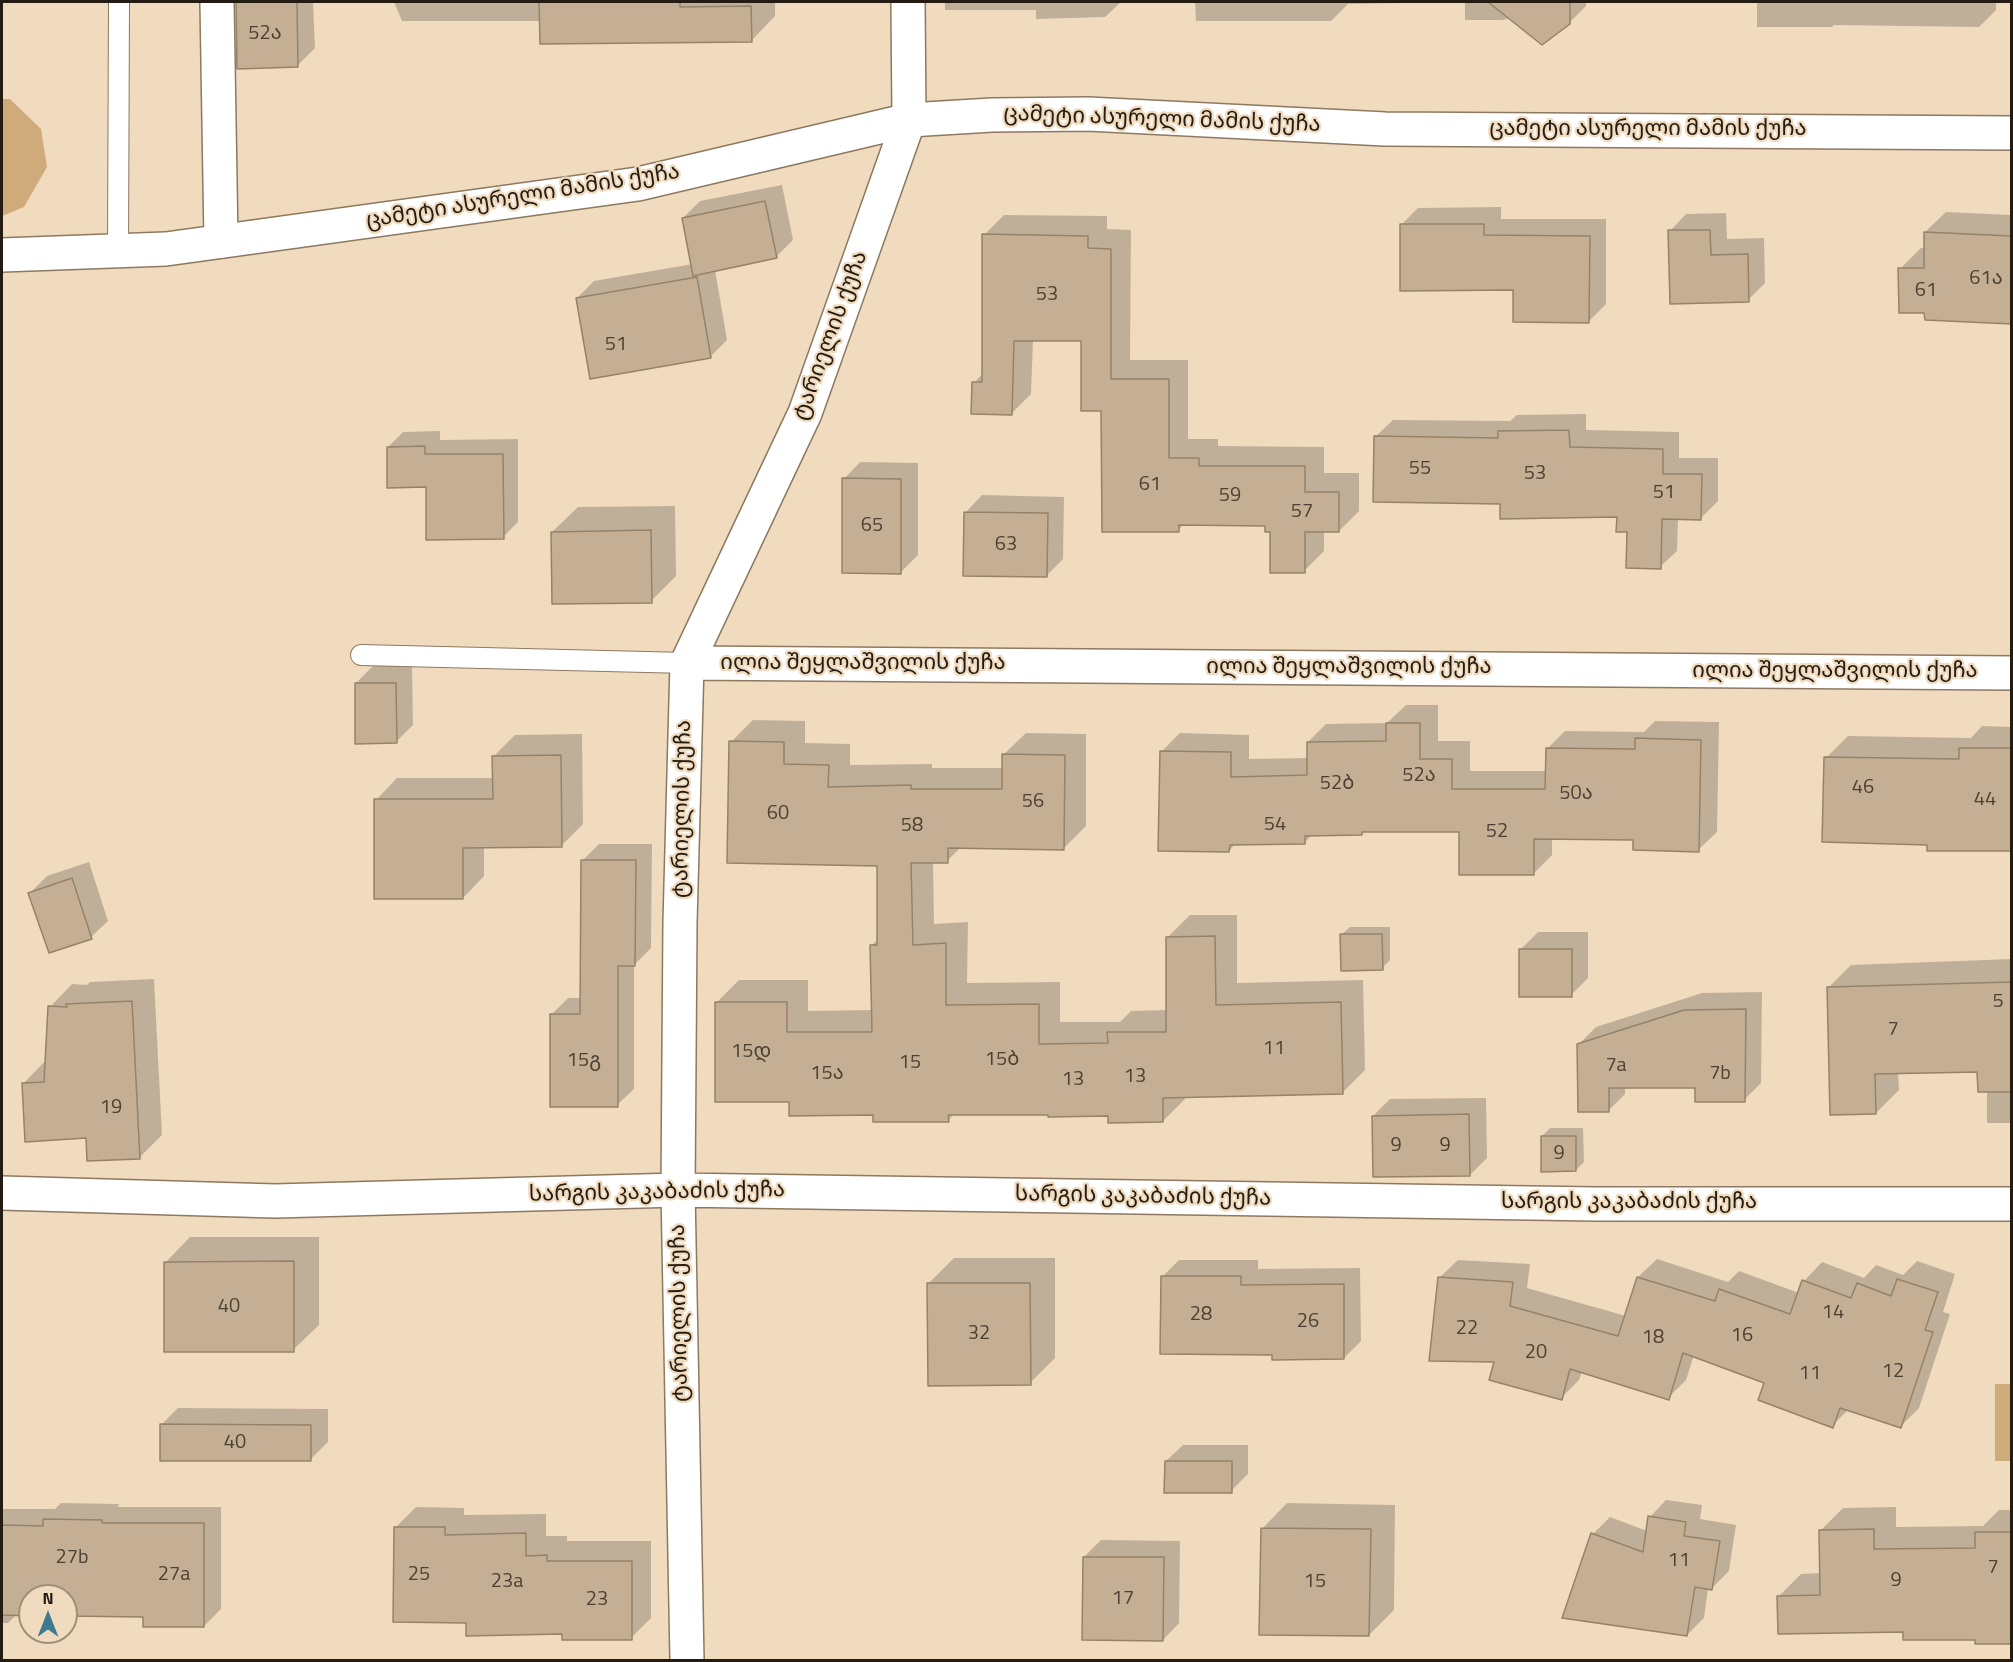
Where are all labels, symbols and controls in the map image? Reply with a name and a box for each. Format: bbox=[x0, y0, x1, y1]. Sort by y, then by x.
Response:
house number: 52ა bbox=[248, 22, 282, 46]
street label: ცამეტი ასურელი მამის ქუჩა bbox=[1003, 101, 1321, 139]
street label: ცამეტი ასურელი მამის ქუჩა bbox=[1489, 117, 1807, 143]
street label: ცამეტი ასურელი მამის ქუჩა bbox=[364, 159, 682, 235]
street label: ტარიელის ქუჩა bbox=[788, 248, 874, 424]
house number: 61ა bbox=[1969, 267, 2003, 291]
house number: 61 bbox=[1915, 279, 1937, 303]
house number: 53 bbox=[1036, 283, 1058, 307]
house number: 51 bbox=[605, 333, 627, 357]
house number: 55 bbox=[1409, 457, 1431, 481]
house number: 53 bbox=[1524, 462, 1546, 486]
house number: 61 bbox=[1139, 473, 1161, 497]
house number: 51 bbox=[1653, 481, 1675, 505]
house number: 59 bbox=[1219, 484, 1241, 508]
house number: 57 bbox=[1291, 500, 1313, 524]
house number: 65 bbox=[861, 514, 883, 538]
house number: 63 bbox=[995, 533, 1017, 557]
street label: ილია შეყლაშვილის ქუჩა bbox=[720, 651, 1006, 677]
street label: ილია შეყლაშვილის ქუჩა bbox=[1206, 655, 1492, 681]
street label: ილია შეყლაშვილის ქუჩა bbox=[1692, 659, 1978, 685]
street label: ტარიელის ქუჩა bbox=[668, 720, 698, 898]
house number: 52ა bbox=[1402, 764, 1436, 788]
house number: 52ბ bbox=[1320, 772, 1354, 796]
house number: 46 bbox=[1852, 776, 1874, 800]
house number: 50ა bbox=[1559, 782, 1593, 806]
house number: 44 bbox=[1974, 788, 1996, 812]
house number: 56 bbox=[1022, 790, 1044, 814]
house number: 60 bbox=[767, 802, 789, 826]
house number: 54 bbox=[1264, 813, 1286, 837]
house number: 58 bbox=[901, 814, 923, 838]
house number: 52 bbox=[1486, 820, 1508, 844]
house number: 5 bbox=[1992, 990, 2004, 1014]
house number: 7 bbox=[1887, 1018, 1899, 1042]
house number: 11 bbox=[1263, 1037, 1285, 1061]
house number: 15დ bbox=[731, 1040, 771, 1064]
house number: 15ბ bbox=[985, 1048, 1019, 1072]
house number: 15გ bbox=[567, 1049, 601, 1073]
house number: 15 bbox=[899, 1051, 921, 1075]
house number: 7a bbox=[1605, 1054, 1627, 1078]
house number: 15ა bbox=[810, 1062, 844, 1086]
house number: 7b bbox=[1709, 1062, 1731, 1086]
house number: 13 bbox=[1124, 1065, 1146, 1089]
house number: 13 bbox=[1062, 1068, 1084, 1092]
house number: 19 bbox=[100, 1096, 122, 1120]
house number: 9 bbox=[1390, 1134, 1402, 1158]
house number: 9 bbox=[1439, 1134, 1451, 1158]
house number: 9 bbox=[1553, 1142, 1565, 1166]
street label: სარგის კაკაბაძის ქუჩა bbox=[529, 1178, 785, 1208]
street label: სარგის კაკაბაძის ქუჩა bbox=[1015, 1182, 1271, 1212]
street label: სარგის კაკაბაძის ქუჩა bbox=[1501, 1190, 1757, 1216]
street label: ტარიელის ქუჩა bbox=[665, 1224, 695, 1402]
house number: 40 bbox=[218, 1295, 240, 1319]
house number: 14 bbox=[1822, 1301, 1844, 1325]
house number: 28 bbox=[1190, 1303, 1212, 1327]
house number: 26 bbox=[1297, 1310, 1319, 1334]
house number: 22 bbox=[1456, 1317, 1478, 1341]
house number: 32 bbox=[968, 1322, 990, 1346]
house number: 16 bbox=[1731, 1324, 1753, 1348]
house number: 18 bbox=[1642, 1326, 1664, 1350]
house number: 20 bbox=[1525, 1341, 1547, 1365]
house number: 12 bbox=[1882, 1360, 1904, 1384]
house number: 11 bbox=[1799, 1362, 1821, 1386]
house number: 40 bbox=[224, 1431, 246, 1455]
house number: 27b bbox=[56, 1546, 88, 1570]
house number: 11 bbox=[1668, 1549, 1690, 1573]
house number: 7 bbox=[1987, 1556, 1999, 1580]
house number: 27a bbox=[158, 1563, 190, 1587]
house number: 25 bbox=[408, 1563, 430, 1587]
house number: 9 bbox=[1890, 1569, 1902, 1593]
house number: 23a bbox=[491, 1570, 523, 1594]
house number: 15 bbox=[1304, 1570, 1326, 1594]
north arrow bbox=[18, 1584, 78, 1644]
text: N bbox=[42, 1586, 54, 1610]
house number: 17 bbox=[1112, 1587, 1134, 1611]
house number: 23 bbox=[586, 1588, 608, 1612]

